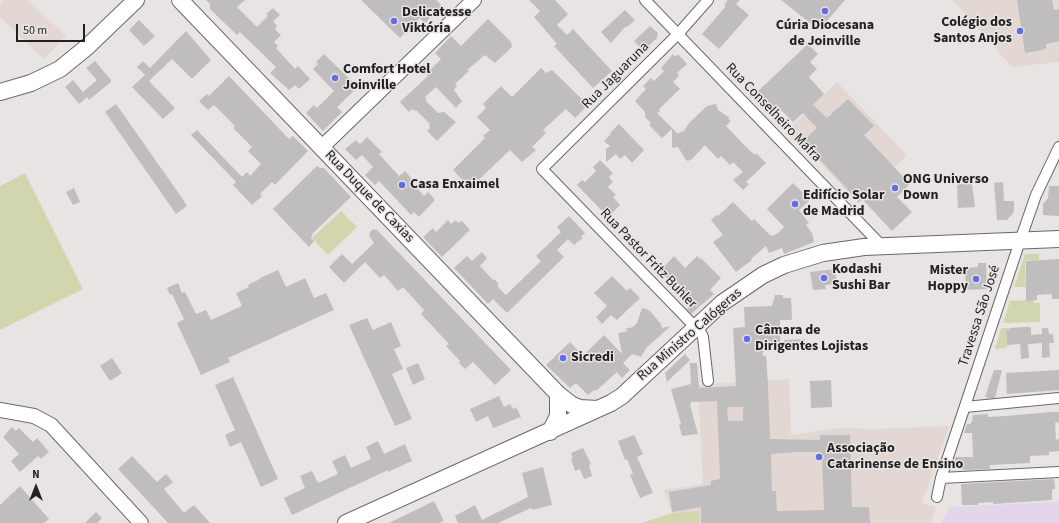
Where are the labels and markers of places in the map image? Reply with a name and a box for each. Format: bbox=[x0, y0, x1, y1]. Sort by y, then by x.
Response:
place label: Delicatesse Viktória bbox=[402, 5, 472, 38]
marker: Cúria Diocesana de Joinville bbox=[820, 6, 830, 16]
place label: Colégio dos Santos Anjos bbox=[933, 15, 1012, 48]
marker: Delicatesse Viktória bbox=[389, 16, 399, 26]
place label: Cúria Diocesana de Joinville bbox=[776, 18, 874, 50]
marker: Colégio dos Santos Anjos bbox=[1015, 26, 1025, 36]
place label: Comfort Hotel Joinville bbox=[343, 62, 430, 94]
marker: Comfort Hotel Joinville bbox=[330, 73, 340, 83]
place label: ONG Universo Down bbox=[903, 172, 989, 204]
place label: Casa Enxaimel bbox=[410, 177, 499, 193]
marker: Casa Enxaimel bbox=[397, 180, 407, 190]
marker: ONG Universo Down bbox=[890, 183, 900, 193]
place label: Edifício Solar de Madrid bbox=[803, 188, 885, 220]
marker: Edifício Solar de Madrid bbox=[790, 199, 800, 209]
place label: Kodashi Sushi Bar bbox=[832, 262, 890, 294]
place label: Mister Hoppy bbox=[928, 263, 968, 296]
marker: Kodashi Sushi Bar bbox=[819, 273, 829, 283]
marker: Mister Hoppy bbox=[971, 274, 981, 284]
place label: Câmara de Dirigentes Lojistas bbox=[755, 323, 868, 356]
marker: Câmara de Dirigentes Lojistas bbox=[742, 334, 752, 344]
place label: Sicredi bbox=[571, 350, 614, 366]
marker: Sicredi bbox=[558, 353, 568, 363]
place label: Associação Catarinense de Ensino bbox=[827, 441, 963, 474]
marker: Associação Catarinense de Ensino bbox=[814, 452, 824, 462]

